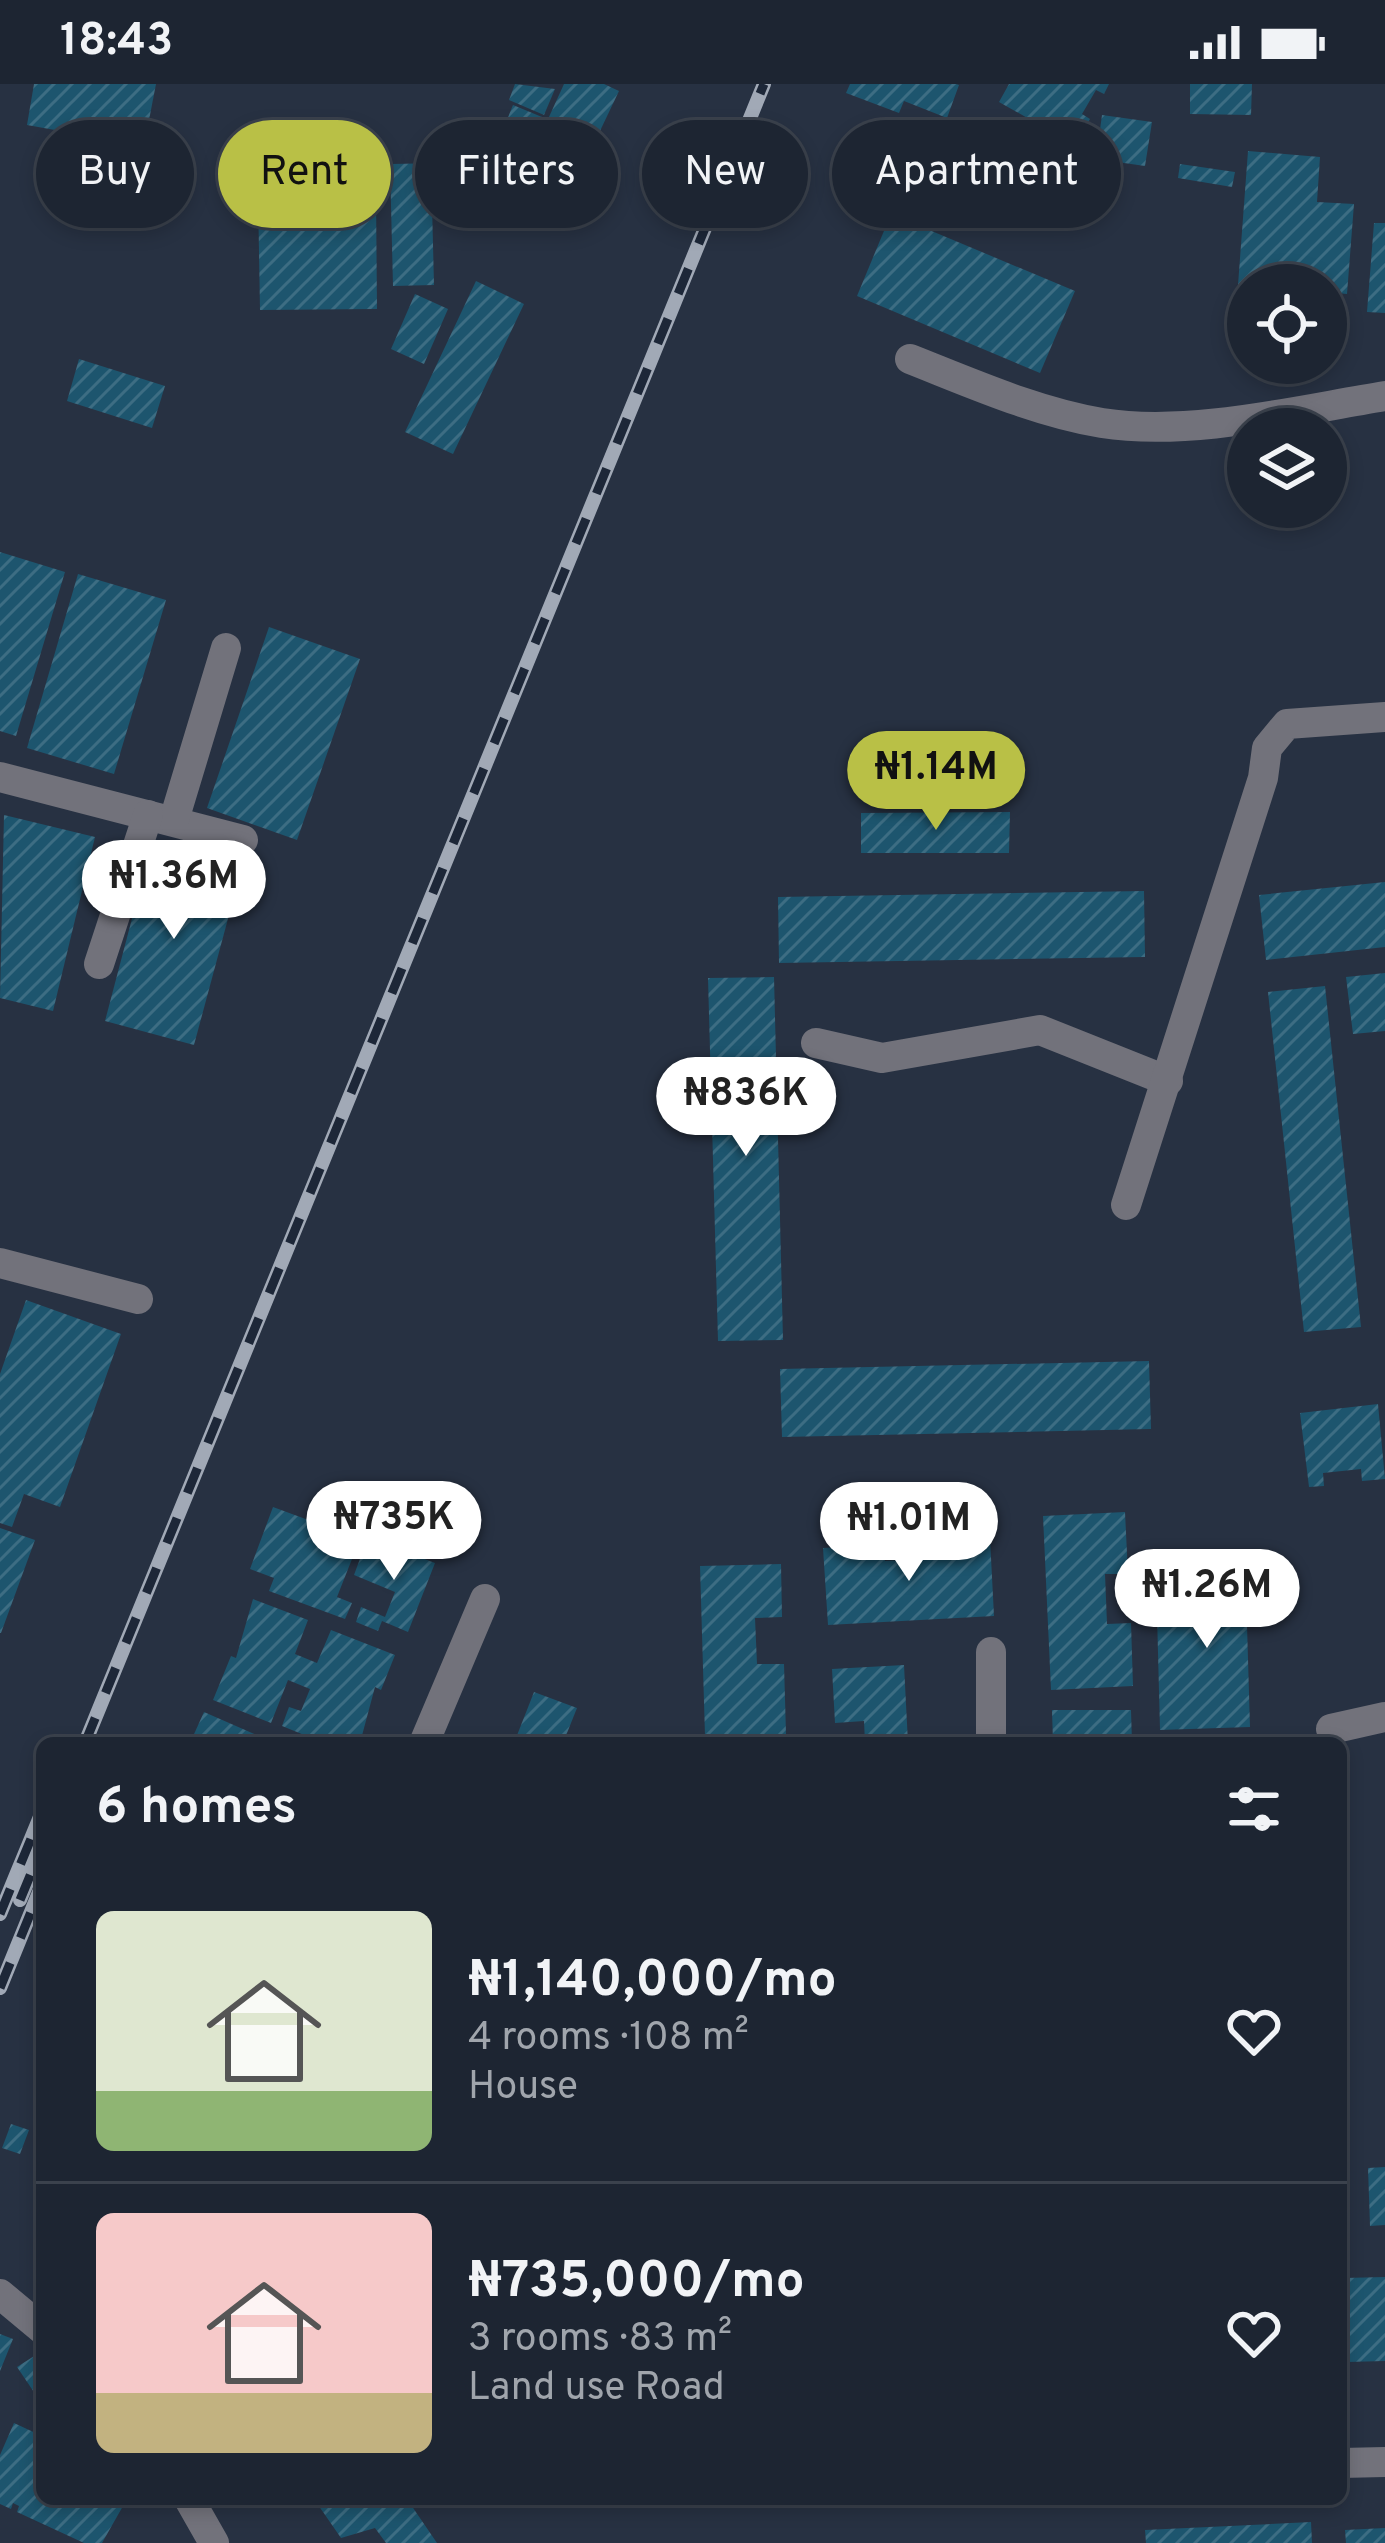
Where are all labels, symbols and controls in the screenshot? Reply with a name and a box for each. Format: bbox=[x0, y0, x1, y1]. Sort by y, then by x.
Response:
text: 18:43 bbox=[60, 14, 173, 71]
chip: Buy bbox=[36, 120, 194, 228]
chip: Rent bbox=[218, 120, 391, 228]
chip: Filters bbox=[415, 120, 618, 228]
chip: New bbox=[642, 120, 808, 228]
chip: Apartment bbox=[832, 120, 1121, 228]
map controls bbox=[1227, 264, 1347, 528]
button: locate bbox=[1227, 264, 1347, 384]
button: layers bbox=[1227, 408, 1347, 528]
pin: ₦1.14M bbox=[838, 731, 1034, 833]
text: ₦1.14M bbox=[874, 745, 998, 794]
pin: ₦1.36M bbox=[76, 840, 272, 942]
text: ₦1.36M bbox=[109, 854, 239, 903]
pin: ₦836K bbox=[662, 1057, 830, 1159]
text: ₦836K bbox=[683, 1071, 809, 1120]
pin: ₦735K bbox=[310, 1481, 478, 1583]
pin: ₦1.01M bbox=[811, 1482, 1007, 1584]
text: ₦735K bbox=[333, 1495, 455, 1544]
text: ₦1.01M bbox=[847, 1496, 971, 1545]
pin: ₦1.26M bbox=[1109, 1549, 1305, 1651]
text: ₦1.26M bbox=[1142, 1563, 1272, 1612]
icon: filters bbox=[1221, 1776, 1287, 1842]
text: 6 homes bbox=[96, 1777, 297, 1842]
text: ₦1,140,000/mo bbox=[468, 1950, 837, 2015]
icon: home bbox=[192, 1959, 336, 2103]
icon: heart bbox=[1221, 1998, 1287, 2064]
text: 4 rooms · 108 m² bbox=[468, 2015, 749, 2064]
text: House bbox=[468, 2064, 578, 2113]
text: ₦735,000/mo bbox=[468, 2251, 805, 2316]
icon: home bbox=[192, 2261, 336, 2405]
icon: heart bbox=[1221, 2300, 1287, 2366]
text: 3 rooms · 83 m² bbox=[468, 2316, 732, 2365]
text: Land use Road bbox=[468, 2365, 725, 2414]

